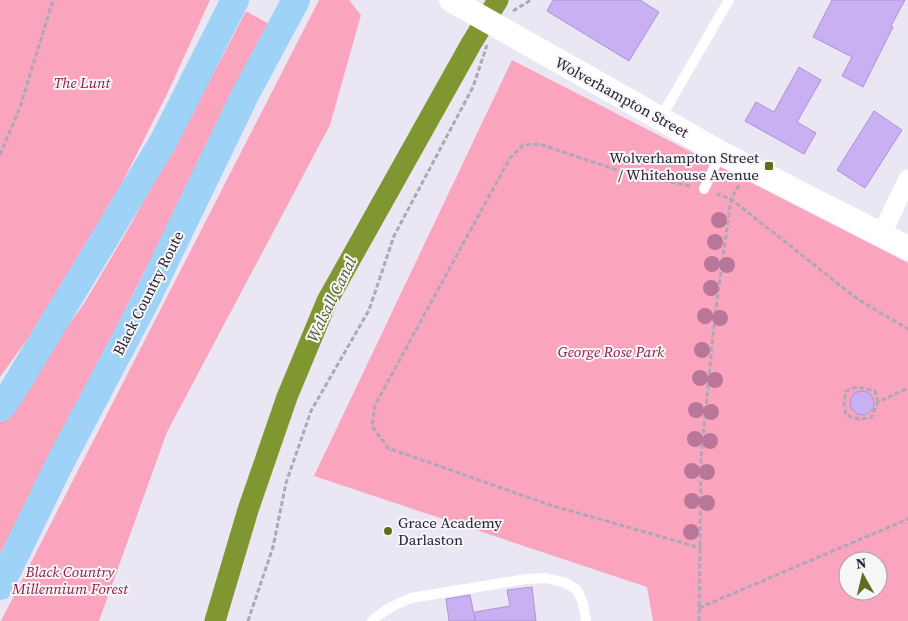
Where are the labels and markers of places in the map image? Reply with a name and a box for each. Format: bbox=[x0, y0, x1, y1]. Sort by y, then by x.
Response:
place label: Wolverhampton Street / Whitehouse Avenue bbox=[609, 147, 759, 185]
marker: Wolverhampton Street / Whitehouse Avenue bbox=[763, 160, 775, 172]
place label: Grace Academy Darlaston bbox=[398, 512, 502, 550]
marker: Grace Academy Darlaston bbox=[382, 525, 394, 537]

